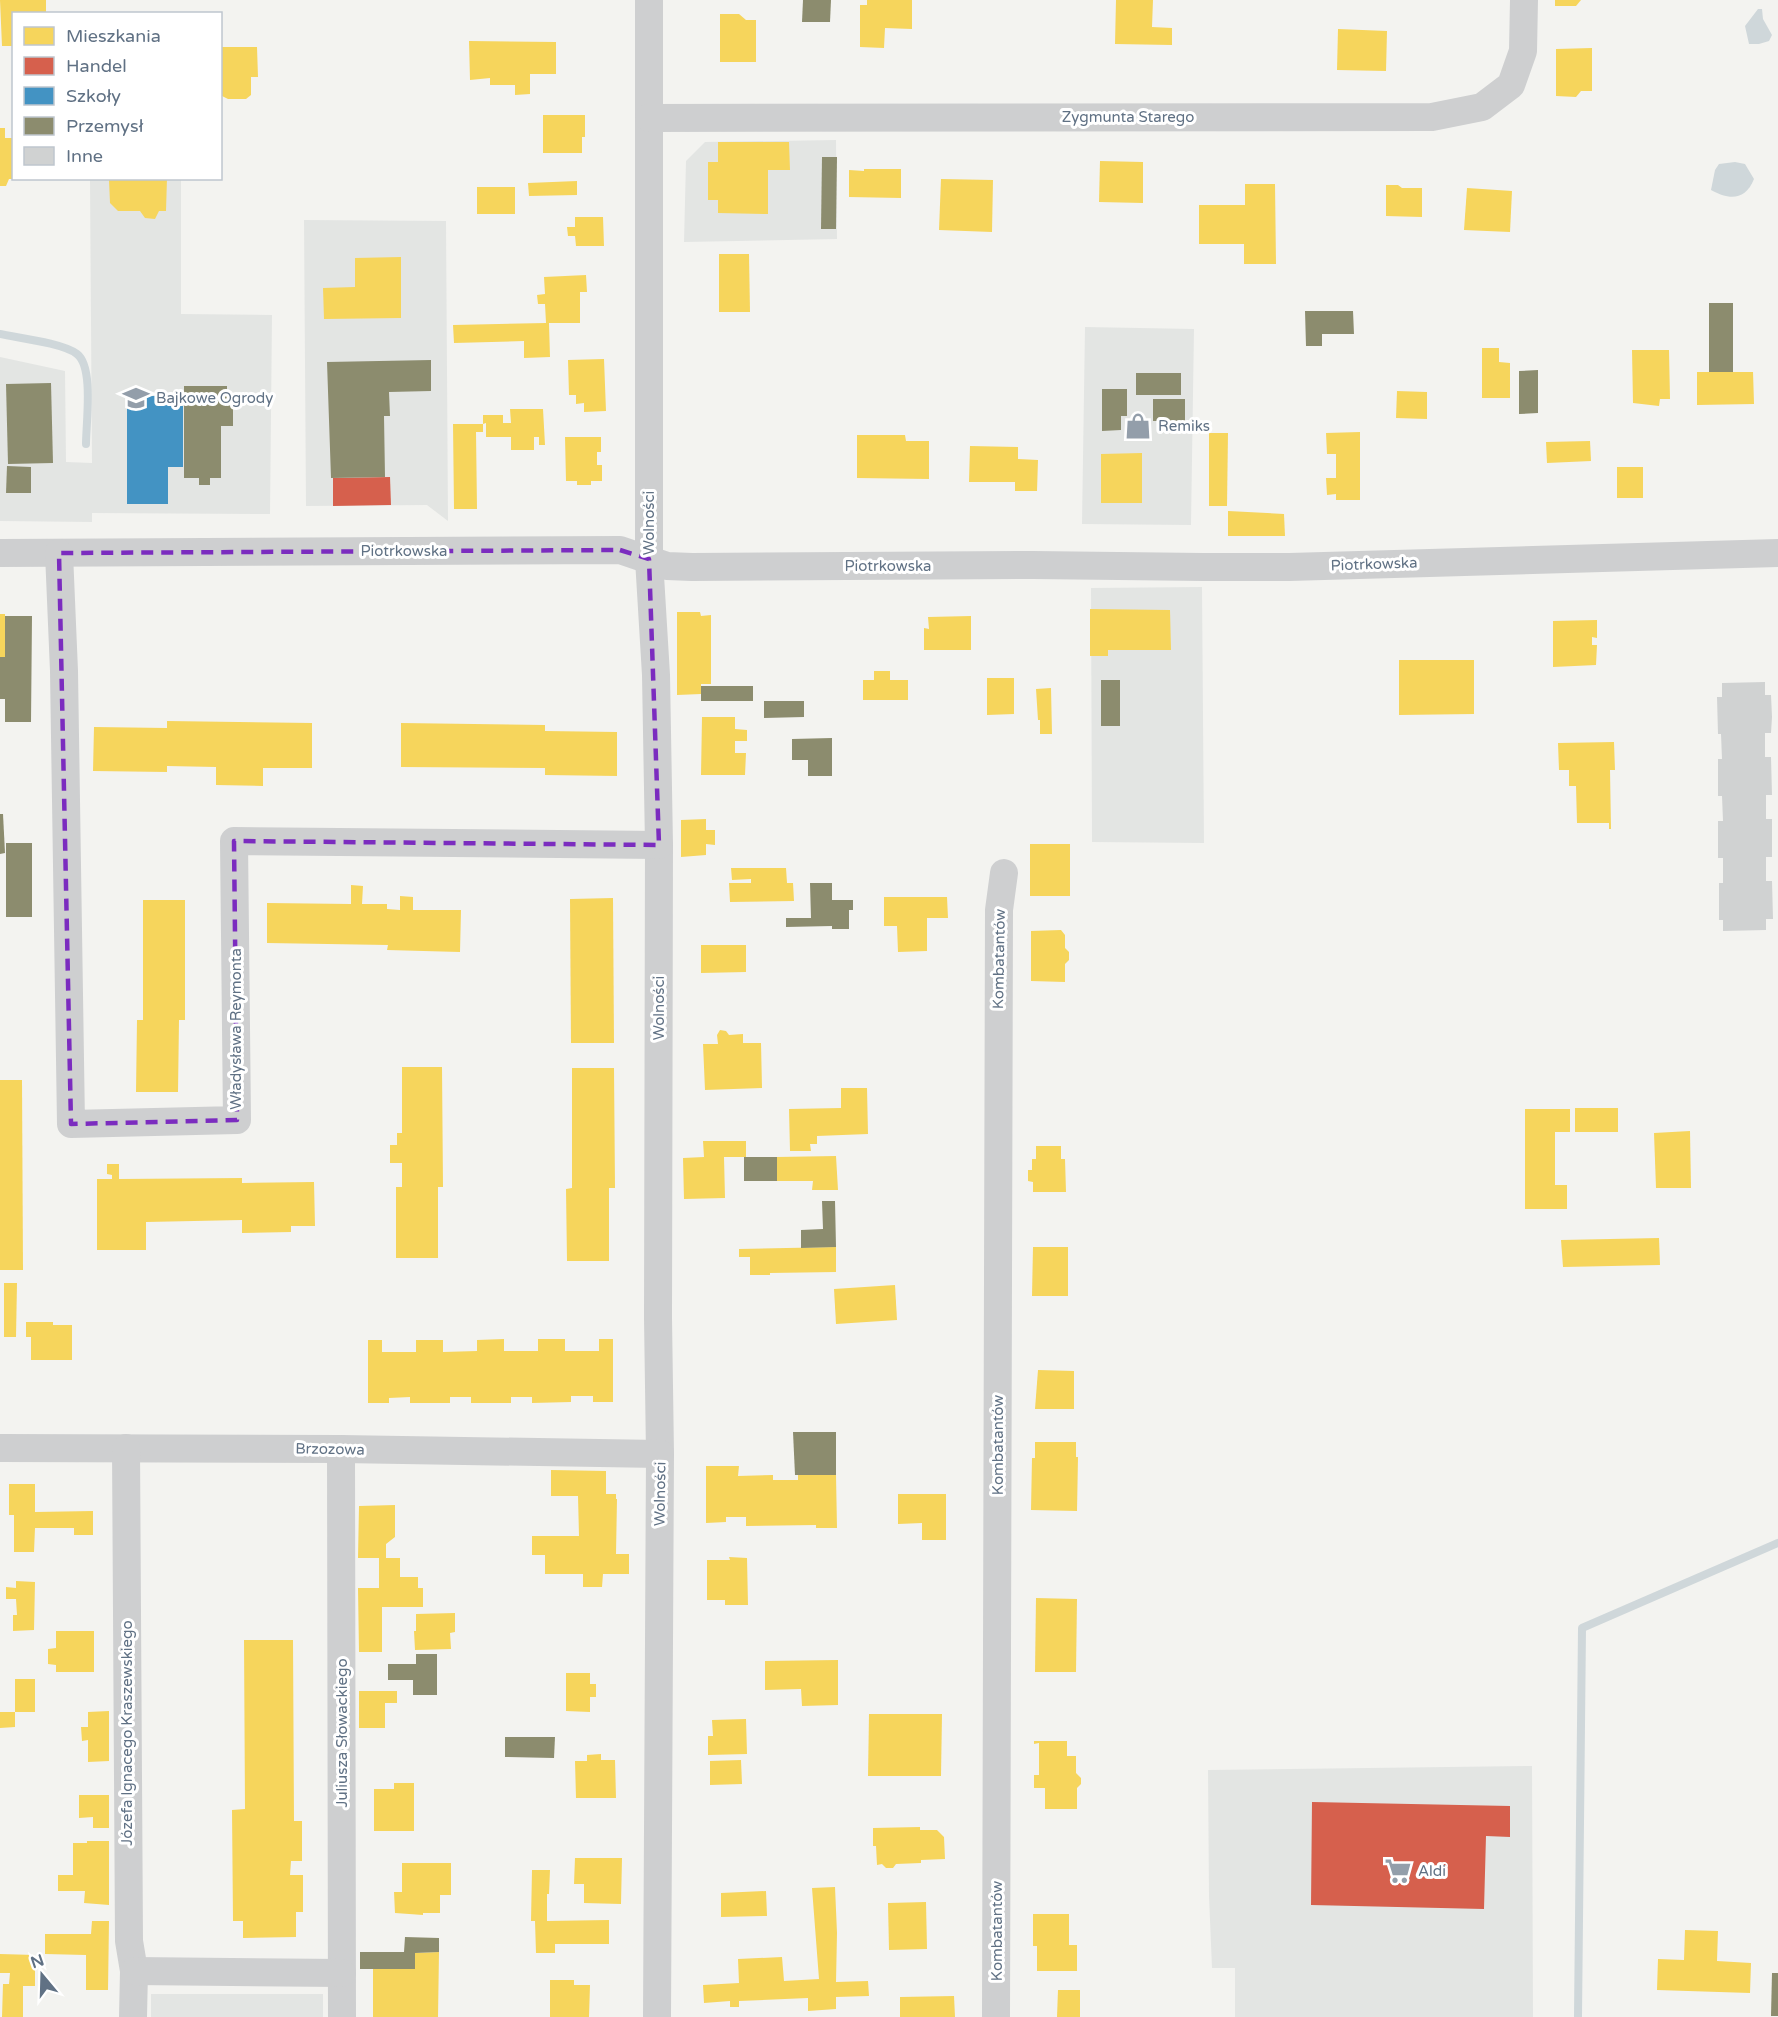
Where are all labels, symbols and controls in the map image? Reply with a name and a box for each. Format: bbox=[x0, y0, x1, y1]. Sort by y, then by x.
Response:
legend bbox=[12, 12, 222, 180]
text: Mieszkania bbox=[66, 25, 161, 47]
text: Handel bbox=[66, 55, 127, 77]
text: Szkoły bbox=[66, 85, 121, 107]
street label: Zygmunta Starego bbox=[1062, 108, 1194, 126]
text: Przemysł bbox=[66, 115, 144, 137]
text: Inne bbox=[66, 145, 103, 167]
school or university icon: Bajkowe Ogrody bbox=[121, 383, 151, 413]
place label: Bajkowe Ogrody bbox=[156, 389, 273, 407]
shop icon: Remiks bbox=[1123, 411, 1153, 441]
place label: Remiks bbox=[1158, 417, 1210, 435]
street label: Wolności bbox=[640, 491, 658, 555]
street label: Piotrkowska bbox=[361, 542, 447, 560]
street label: Piotrkowska bbox=[1330, 553, 1418, 575]
street label: Piotrkowska bbox=[845, 557, 931, 575]
street label: Kombatantów bbox=[989, 909, 1009, 1009]
street label: Władysława Reymonta bbox=[227, 948, 245, 1110]
street label: Wolności bbox=[650, 976, 668, 1040]
street label: Kombatantów bbox=[989, 1395, 1007, 1495]
street label: Brzozowa bbox=[295, 1439, 365, 1459]
street label: Wolności bbox=[650, 1462, 670, 1526]
street label: Józefa Ignacego Kraszewskiego bbox=[118, 1620, 136, 1846]
street label: Juliusza Słowackiego bbox=[333, 1658, 351, 1808]
supermarket icon: Aldi bbox=[1383, 1856, 1413, 1886]
place label: Aldi bbox=[1418, 1862, 1446, 1880]
street label: Kombatantów bbox=[988, 1881, 1006, 1981]
north arrow bbox=[12, 1945, 72, 2005]
text: N bbox=[28, 1950, 47, 1973]

